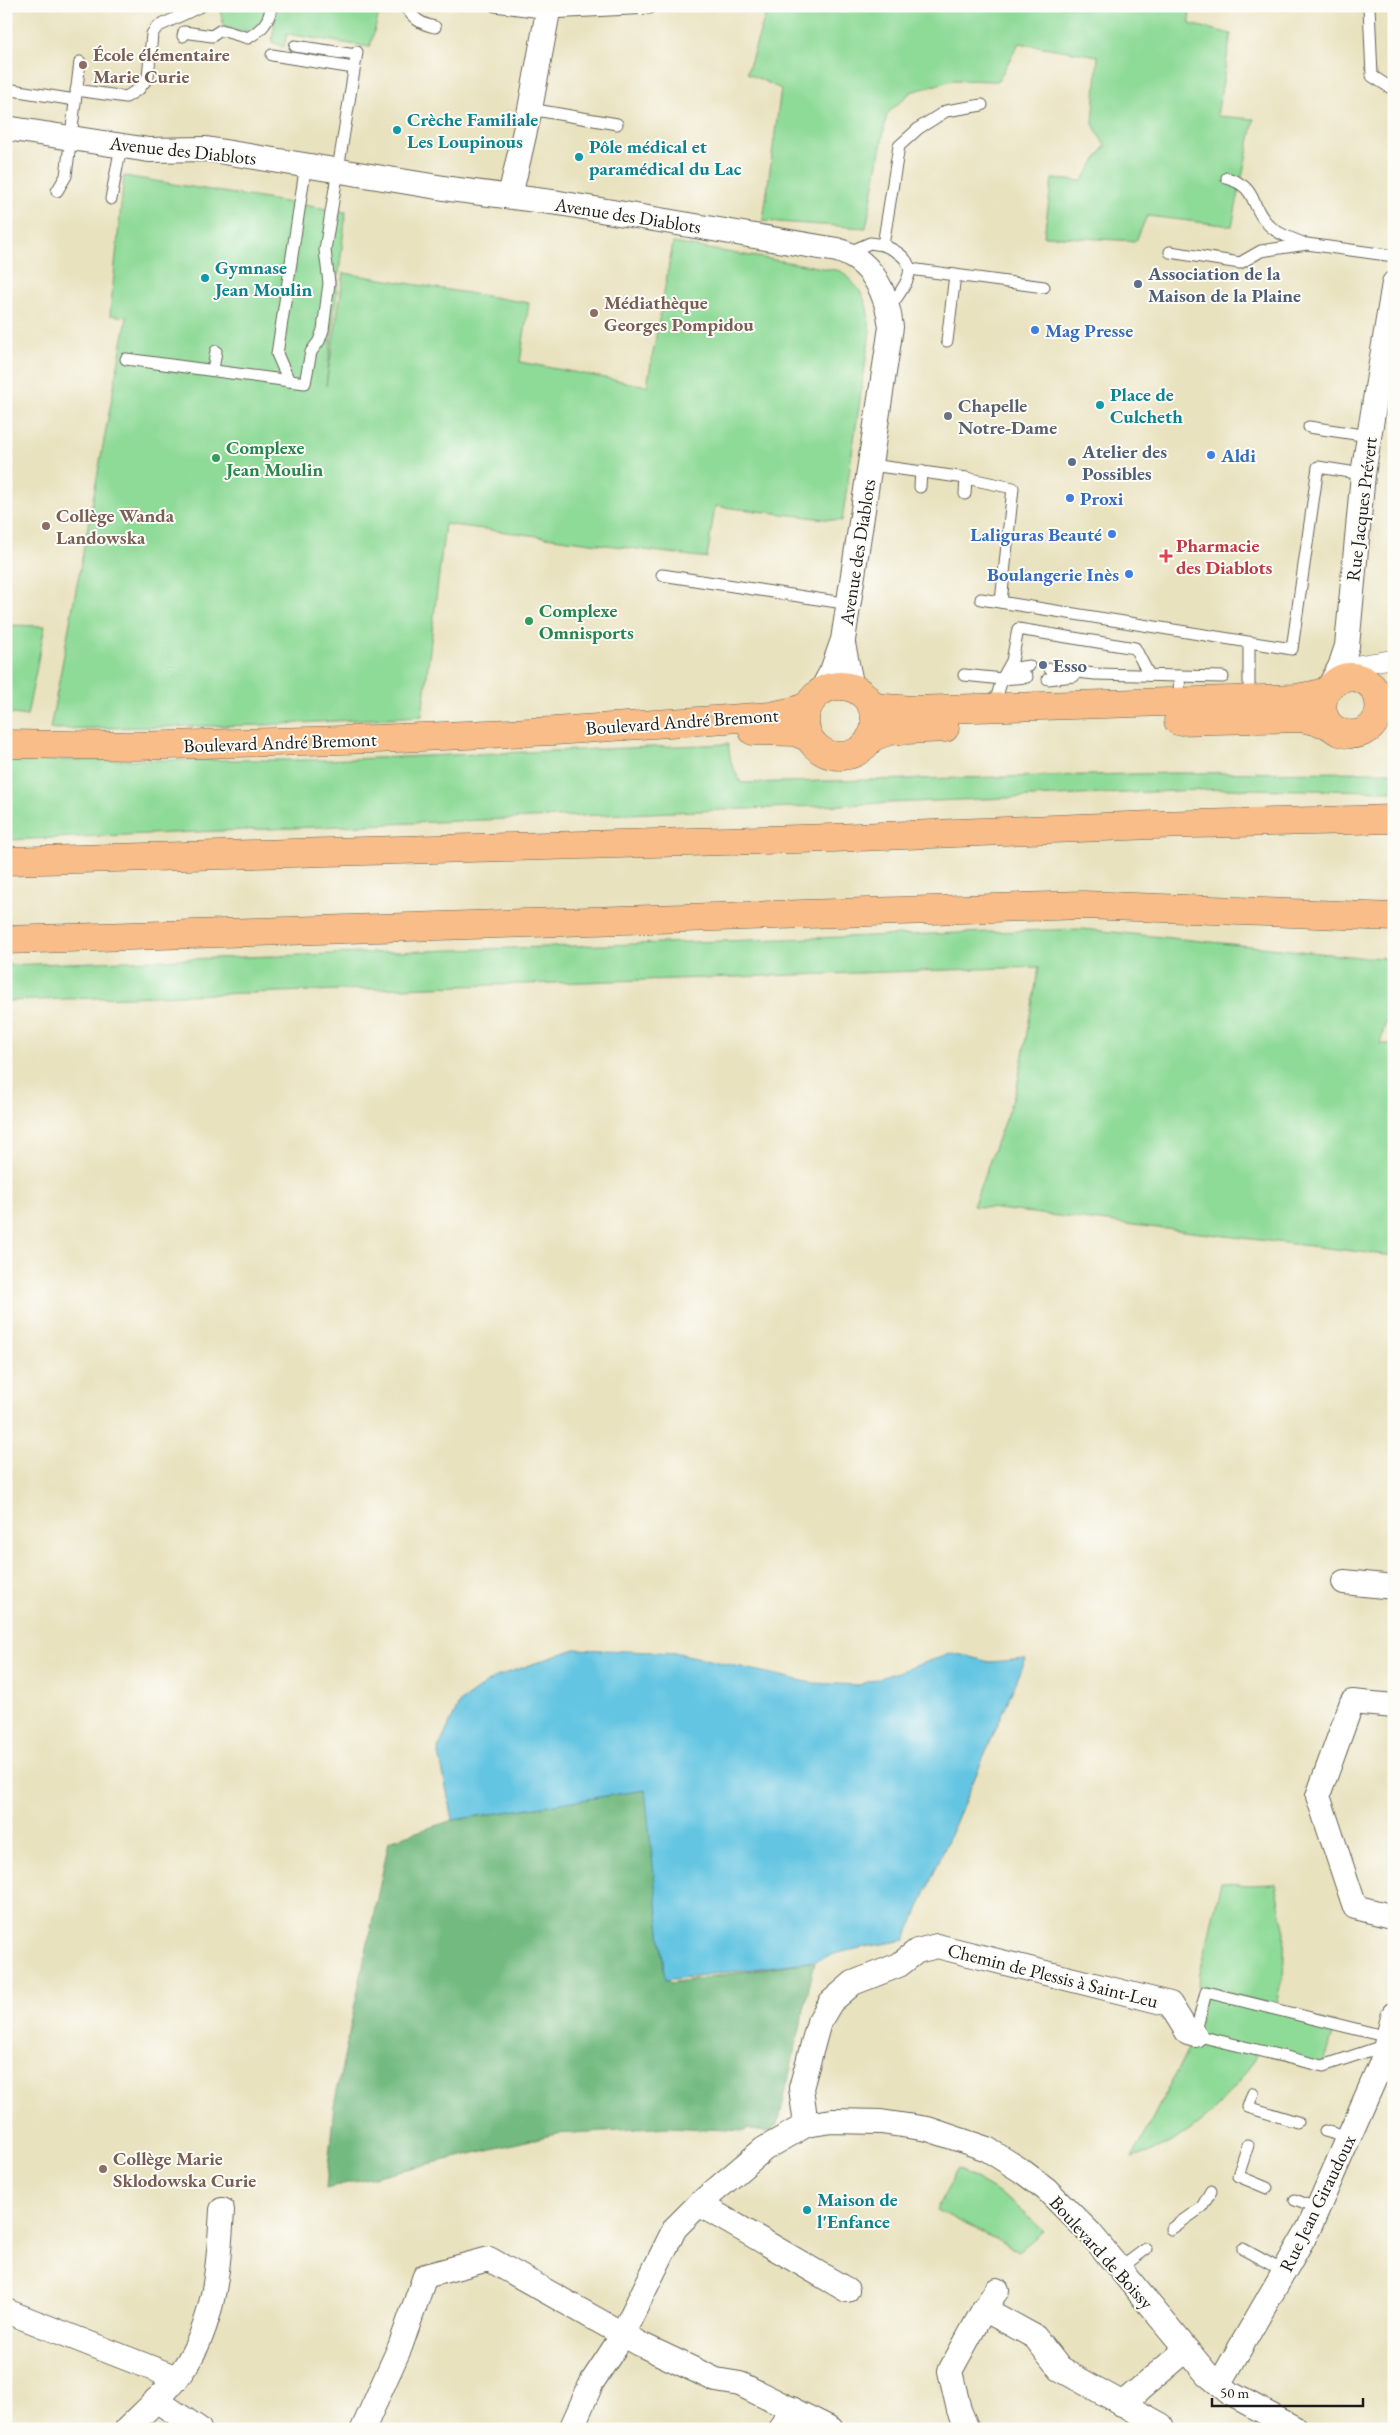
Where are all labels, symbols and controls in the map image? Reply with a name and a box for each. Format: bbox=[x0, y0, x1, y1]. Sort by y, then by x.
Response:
place label: École élémentaire Marie Curie bbox=[93, 42, 230, 89]
marker: École élémentaire Marie Curie bbox=[77, 59, 89, 71]
place label: Crèche Familiale Les Loupinous bbox=[407, 107, 538, 154]
marker: Crèche Familiale Les Loupinous bbox=[391, 124, 403, 136]
street label: Avenue des Diablots bbox=[107, 130, 258, 171]
place label: Pôle médical et paramédical du Lac bbox=[589, 134, 742, 181]
marker: Pôle médical et paramédical du Lac bbox=[573, 151, 585, 163]
street label: Avenue des Diablots bbox=[552, 191, 703, 239]
place label: Gymnase Jean Moulin bbox=[213, 255, 312, 302]
place label: Association de la Maison de la Plaine bbox=[1147, 261, 1301, 308]
marker: Gymnase Jean Moulin bbox=[199, 272, 211, 284]
marker: Association de la Maison de la Plaine bbox=[1132, 278, 1144, 290]
place label: Médiathèque Georges Pompidou bbox=[604, 290, 754, 337]
marker: Médiathèque Georges Pompidou bbox=[588, 307, 600, 319]
place label: Mag Presse bbox=[1045, 318, 1133, 343]
marker: Mag Presse bbox=[1029, 324, 1041, 336]
place label: Place de Culcheth bbox=[1110, 382, 1183, 429]
place label: Chapelle Notre-Dame bbox=[958, 393, 1057, 440]
marker: Place de Culcheth bbox=[1094, 399, 1106, 411]
marker: Chapelle Notre-Dame bbox=[942, 410, 954, 422]
place label: Complexe Jean Moulin bbox=[224, 435, 323, 482]
street label: Rue Jacques Prévert bbox=[1340, 435, 1383, 583]
place label: Atelier des Possibles bbox=[1081, 439, 1167, 486]
place label: Aldi bbox=[1220, 443, 1256, 468]
marker: Aldi bbox=[1205, 449, 1217, 461]
marker: Complexe Jean Moulin bbox=[210, 452, 222, 464]
marker: Atelier des Possibles bbox=[1066, 456, 1078, 468]
street label: Avenue des Diablots bbox=[833, 477, 881, 628]
place label: Proxi bbox=[1080, 486, 1124, 511]
marker: Proxi bbox=[1064, 492, 1076, 504]
place label: Collège Wanda Landowska bbox=[56, 503, 175, 550]
marker: Collège Wanda Landowska bbox=[40, 520, 52, 532]
place label: Laliguras Beauté bbox=[970, 522, 1102, 547]
marker: Laliguras Beauté bbox=[1106, 528, 1118, 540]
place label: Pharmacie des Diablots bbox=[1176, 533, 1273, 580]
marker: Pharmacie des Diablots bbox=[1160, 550, 1172, 562]
place label: Boulangerie Inès bbox=[987, 562, 1119, 587]
marker: Boulangerie Inès bbox=[1123, 568, 1135, 580]
place label: Complexe Omnisports bbox=[539, 598, 634, 645]
marker: Complexe Omnisports bbox=[523, 615, 535, 627]
place label: Esso bbox=[1053, 653, 1088, 678]
marker: Esso bbox=[1037, 659, 1049, 671]
street label: Boulevard André Bremont bbox=[585, 702, 779, 741]
street label: Boulevard André Bremont bbox=[183, 727, 377, 758]
street label: Chemin de Plessis à Saint-Leu bbox=[945, 1937, 1161, 2014]
street label: Rue Jean Giraudoux bbox=[1273, 2130, 1362, 2276]
place label: Collège Marie Sklodowska Curie bbox=[113, 2146, 256, 2193]
marker: Collège Marie Sklodowska Curie bbox=[97, 2163, 109, 2175]
place label: Maison de l'Enfance bbox=[817, 2187, 898, 2234]
street label: Boulevard de Boissy bbox=[1044, 2190, 1160, 2315]
marker: Maison de l'Enfance bbox=[801, 2204, 813, 2216]
scale bar bbox=[1212, 2375, 1364, 2407]
text: 50 m bbox=[1220, 2383, 1249, 2402]

